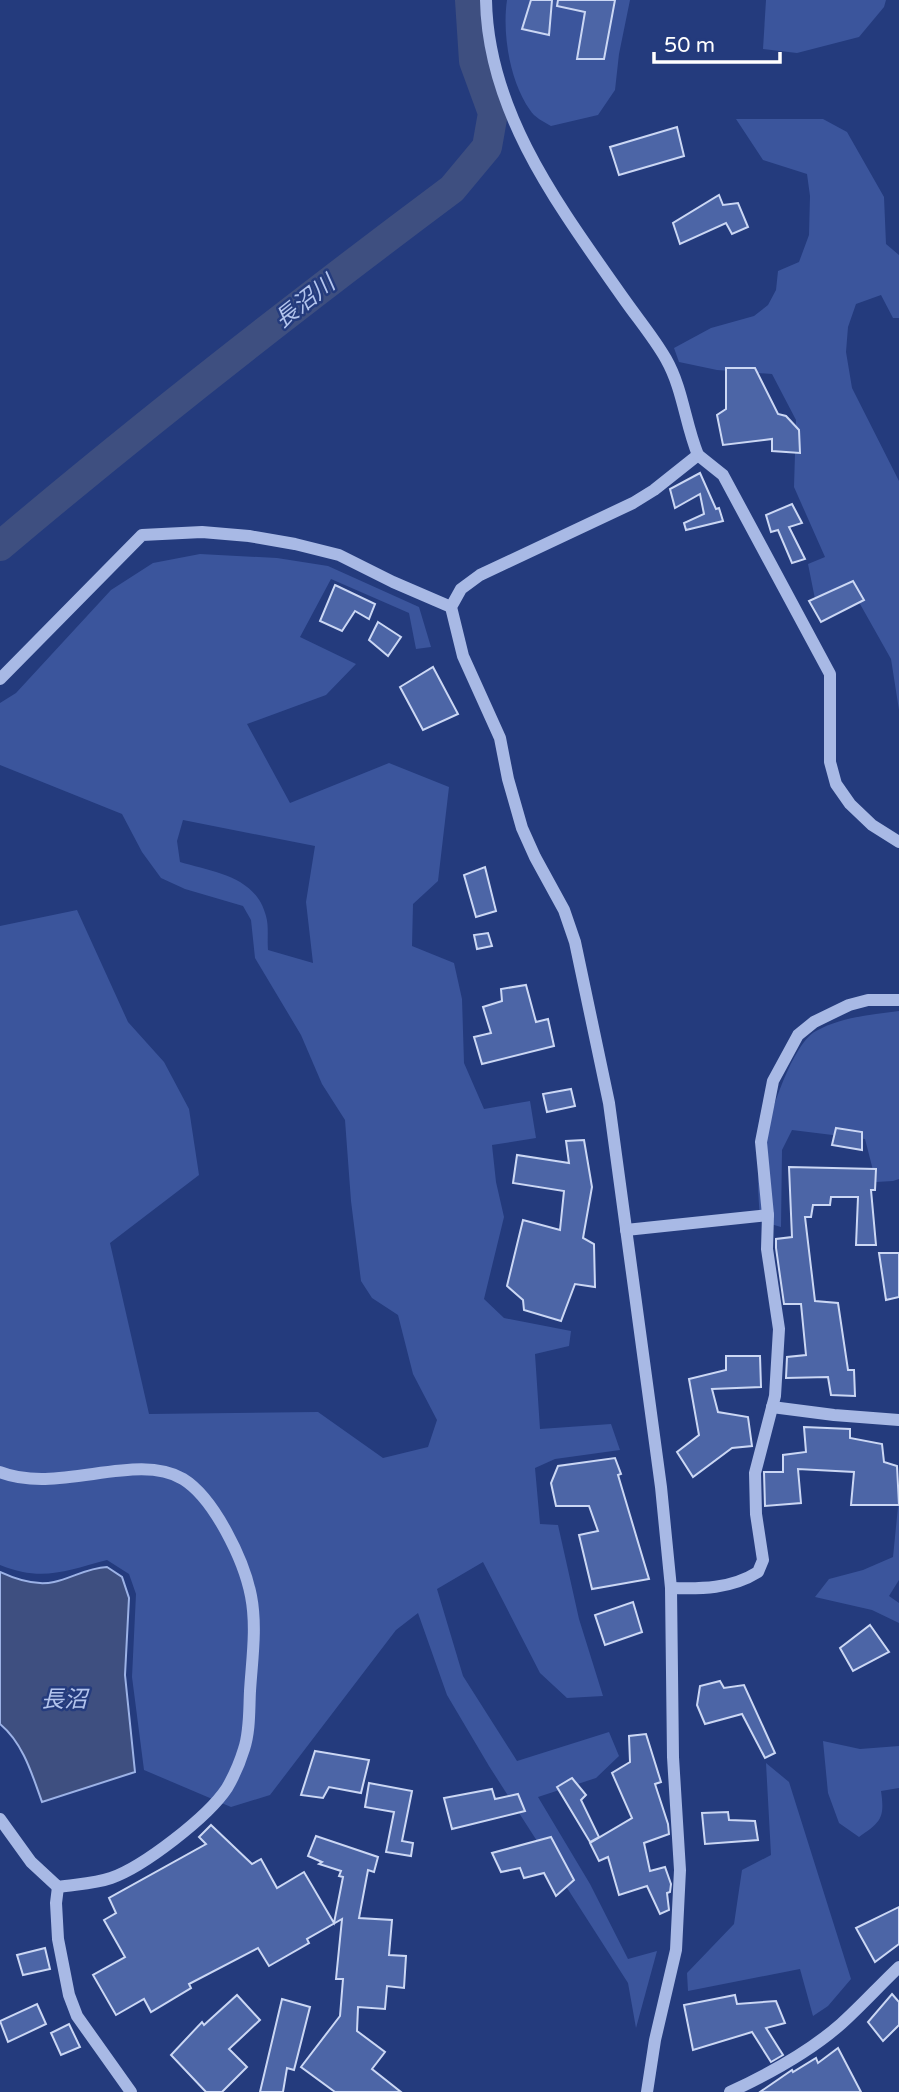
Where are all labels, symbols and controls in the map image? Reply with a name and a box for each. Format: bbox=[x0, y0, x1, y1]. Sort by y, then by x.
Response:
scale bar bbox=[654, 21, 780, 65]
text: 50 m bbox=[664, 33, 715, 58]
water label: 長沼川 bbox=[269, 268, 343, 334]
water label: 長沼 bbox=[41, 1686, 90, 1714]

